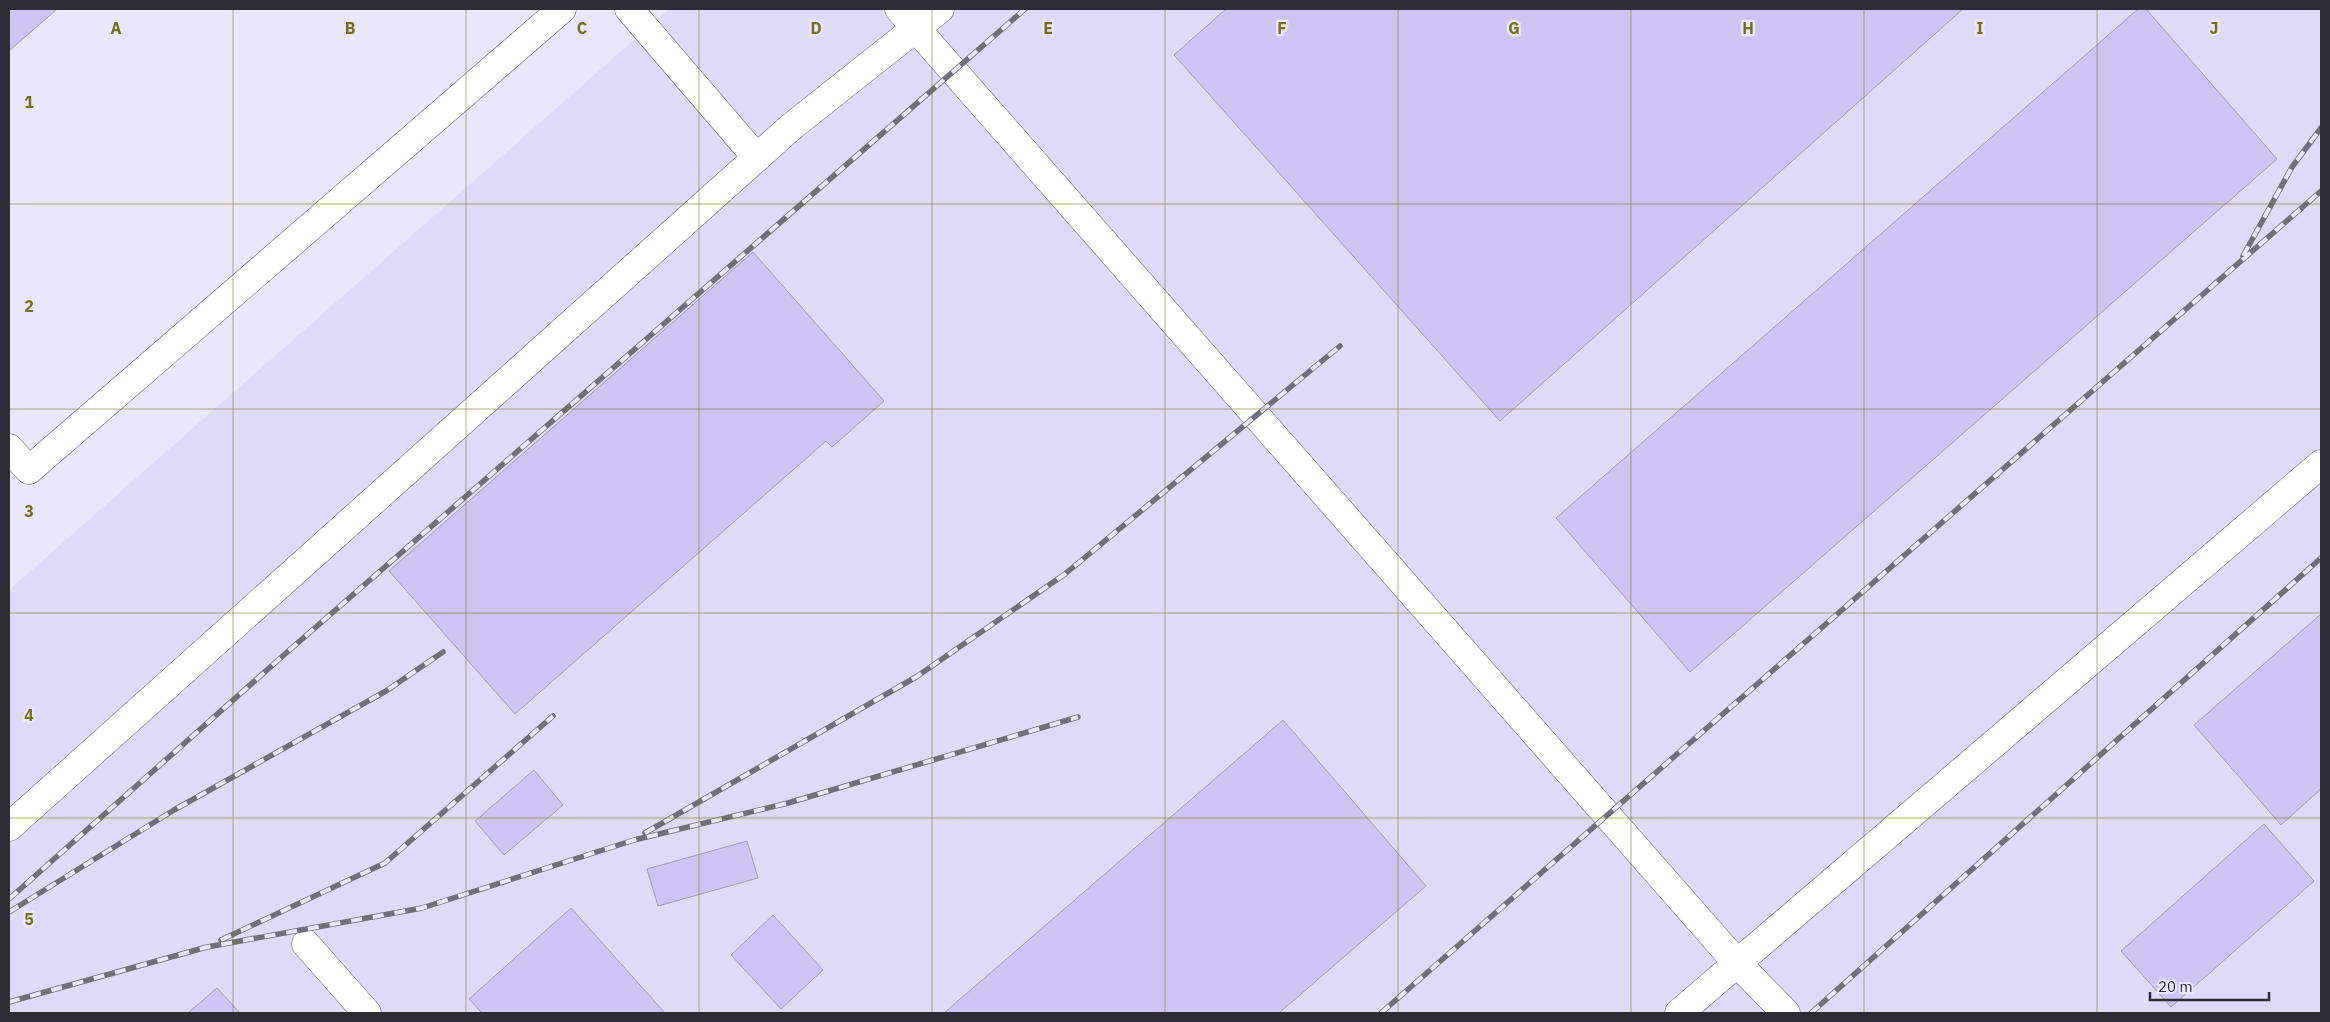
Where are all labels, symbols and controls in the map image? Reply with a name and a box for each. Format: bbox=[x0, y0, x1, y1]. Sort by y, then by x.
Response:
text: A bbox=[111, 18, 122, 38]
text: B bbox=[345, 18, 356, 38]
text: C bbox=[577, 18, 587, 38]
text: D bbox=[810, 18, 822, 38]
text: E bbox=[1043, 18, 1053, 38]
text: F bbox=[1277, 18, 1287, 38]
text: G bbox=[1508, 18, 1520, 38]
text: H bbox=[1742, 18, 1754, 38]
text: I bbox=[1977, 18, 1984, 38]
text: J bbox=[2210, 18, 2218, 38]
text: 1 bbox=[24, 92, 34, 112]
text: 2 bbox=[24, 296, 34, 316]
text: 3 bbox=[24, 501, 34, 521]
text: 4 bbox=[24, 705, 34, 725]
text: 5 bbox=[24, 909, 34, 929]
scale bar bbox=[2150, 970, 2269, 1002]
text: 20 m bbox=[2158, 977, 2193, 996]

